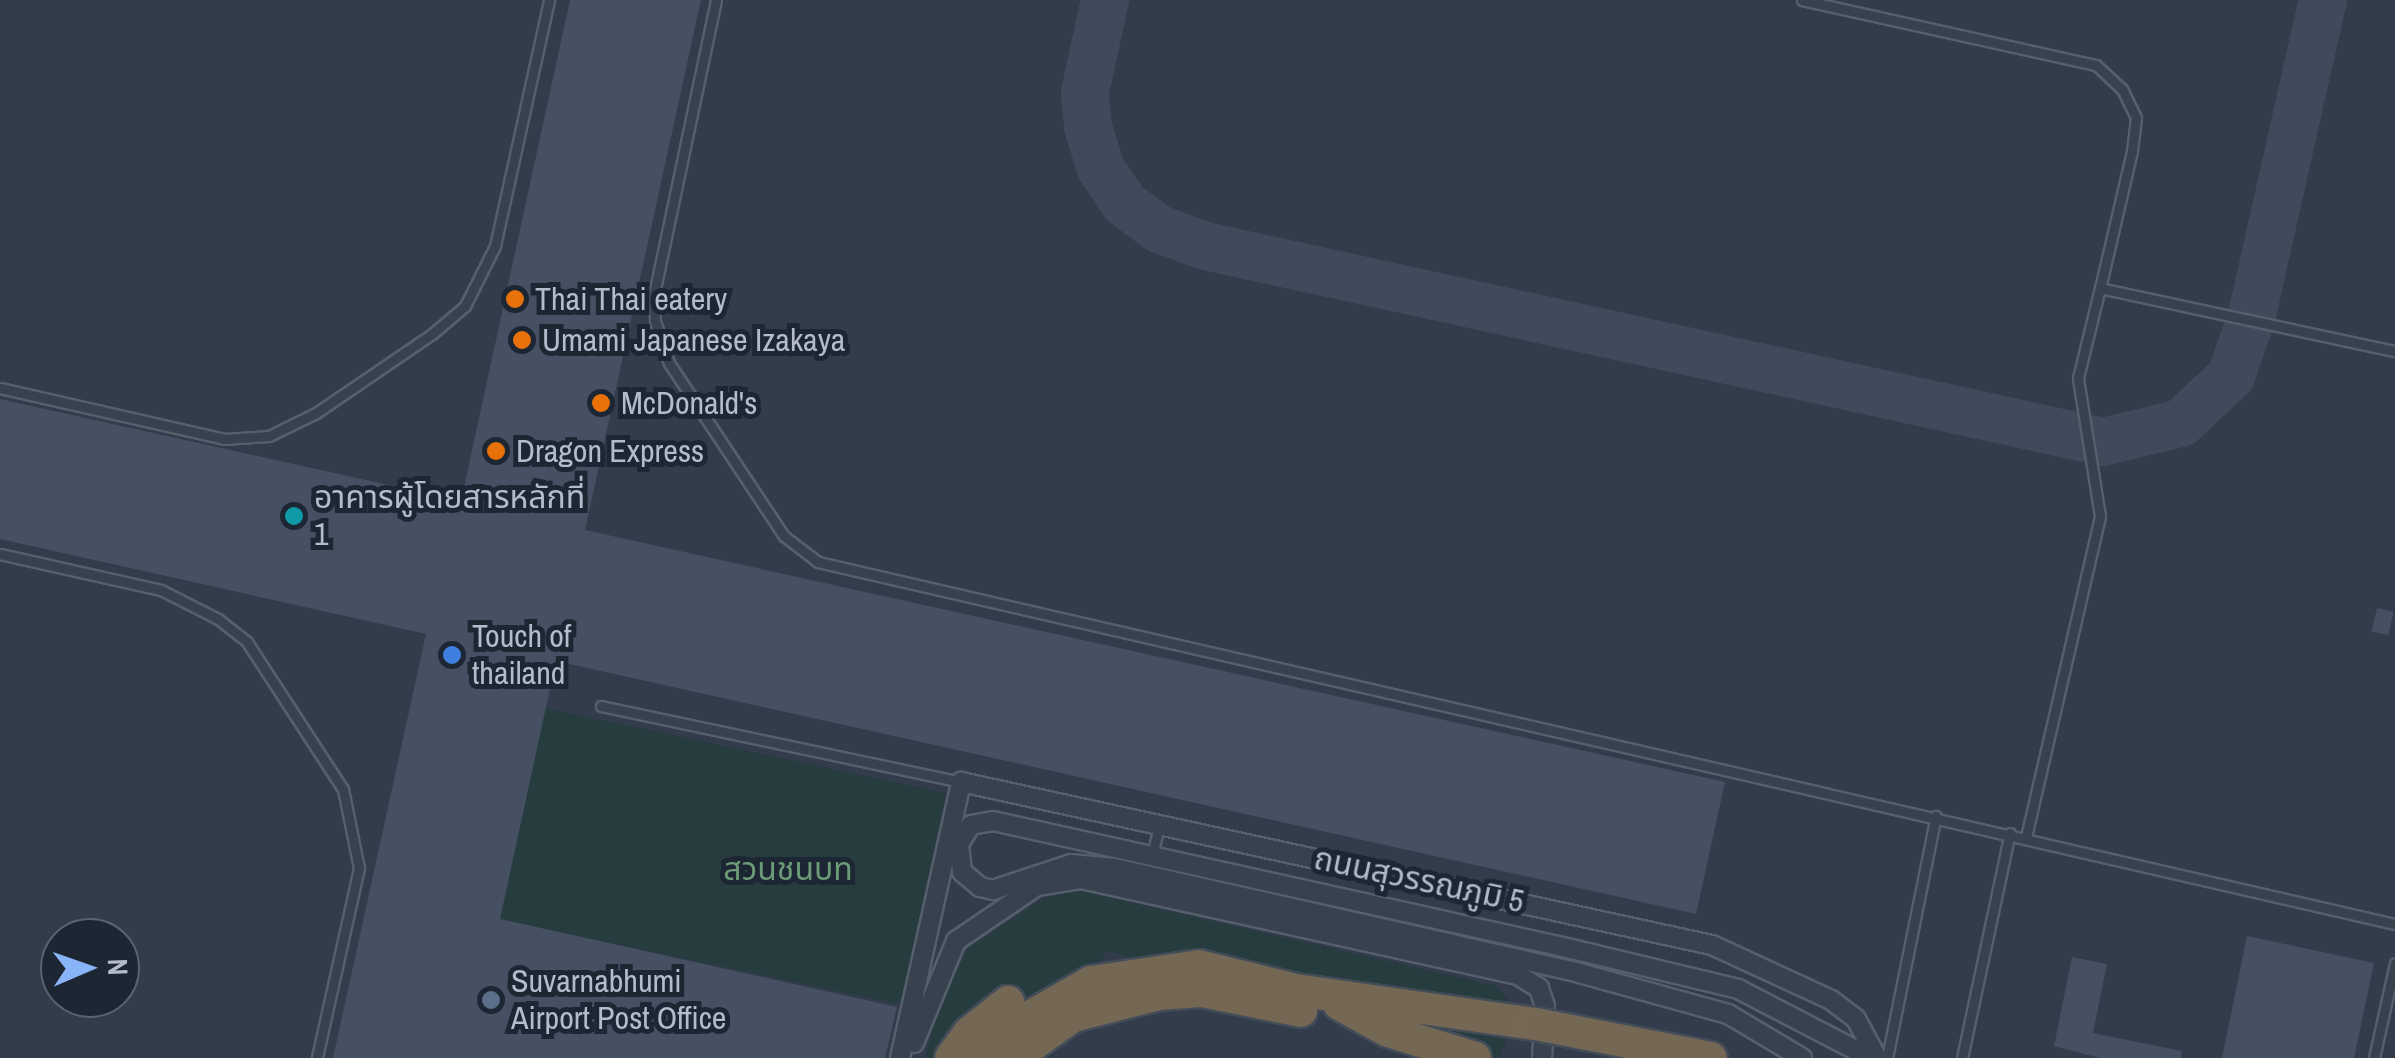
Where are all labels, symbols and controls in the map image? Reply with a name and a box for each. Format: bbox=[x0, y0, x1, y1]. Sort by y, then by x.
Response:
place label: Thai Thai eatery bbox=[535, 280, 728, 318]
marker: Thai Thai eatery bbox=[504, 288, 526, 310]
place label: Umami Japanese Izakaya bbox=[542, 321, 845, 359]
marker: Umami Japanese Izakaya bbox=[511, 329, 533, 351]
place label: McDonald's bbox=[621, 384, 757, 422]
marker: McDonald's bbox=[590, 392, 612, 414]
place label: Dragon Express bbox=[516, 432, 704, 470]
marker: Dragon Express bbox=[485, 440, 507, 462]
place label: อาคารผู้โดยสารหลักที่ 1 bbox=[314, 479, 585, 554]
marker: อาคารผู้โดยสารหลักที่ 1 bbox=[283, 505, 305, 527]
place label: Touch of thailand bbox=[472, 618, 571, 693]
marker: Touch of thailand bbox=[441, 644, 463, 666]
street label: ถนนสุวรรณภูมิ 5 bbox=[1310, 839, 1528, 921]
park label: สวนชนบท bbox=[723, 850, 853, 888]
north arrow bbox=[40, 918, 140, 1018]
text: N bbox=[99, 958, 137, 976]
place label: Suvarnabhumi Airport Post Office bbox=[511, 963, 726, 1038]
marker: Suvarnabhumi Airport Post Office bbox=[480, 989, 502, 1011]

